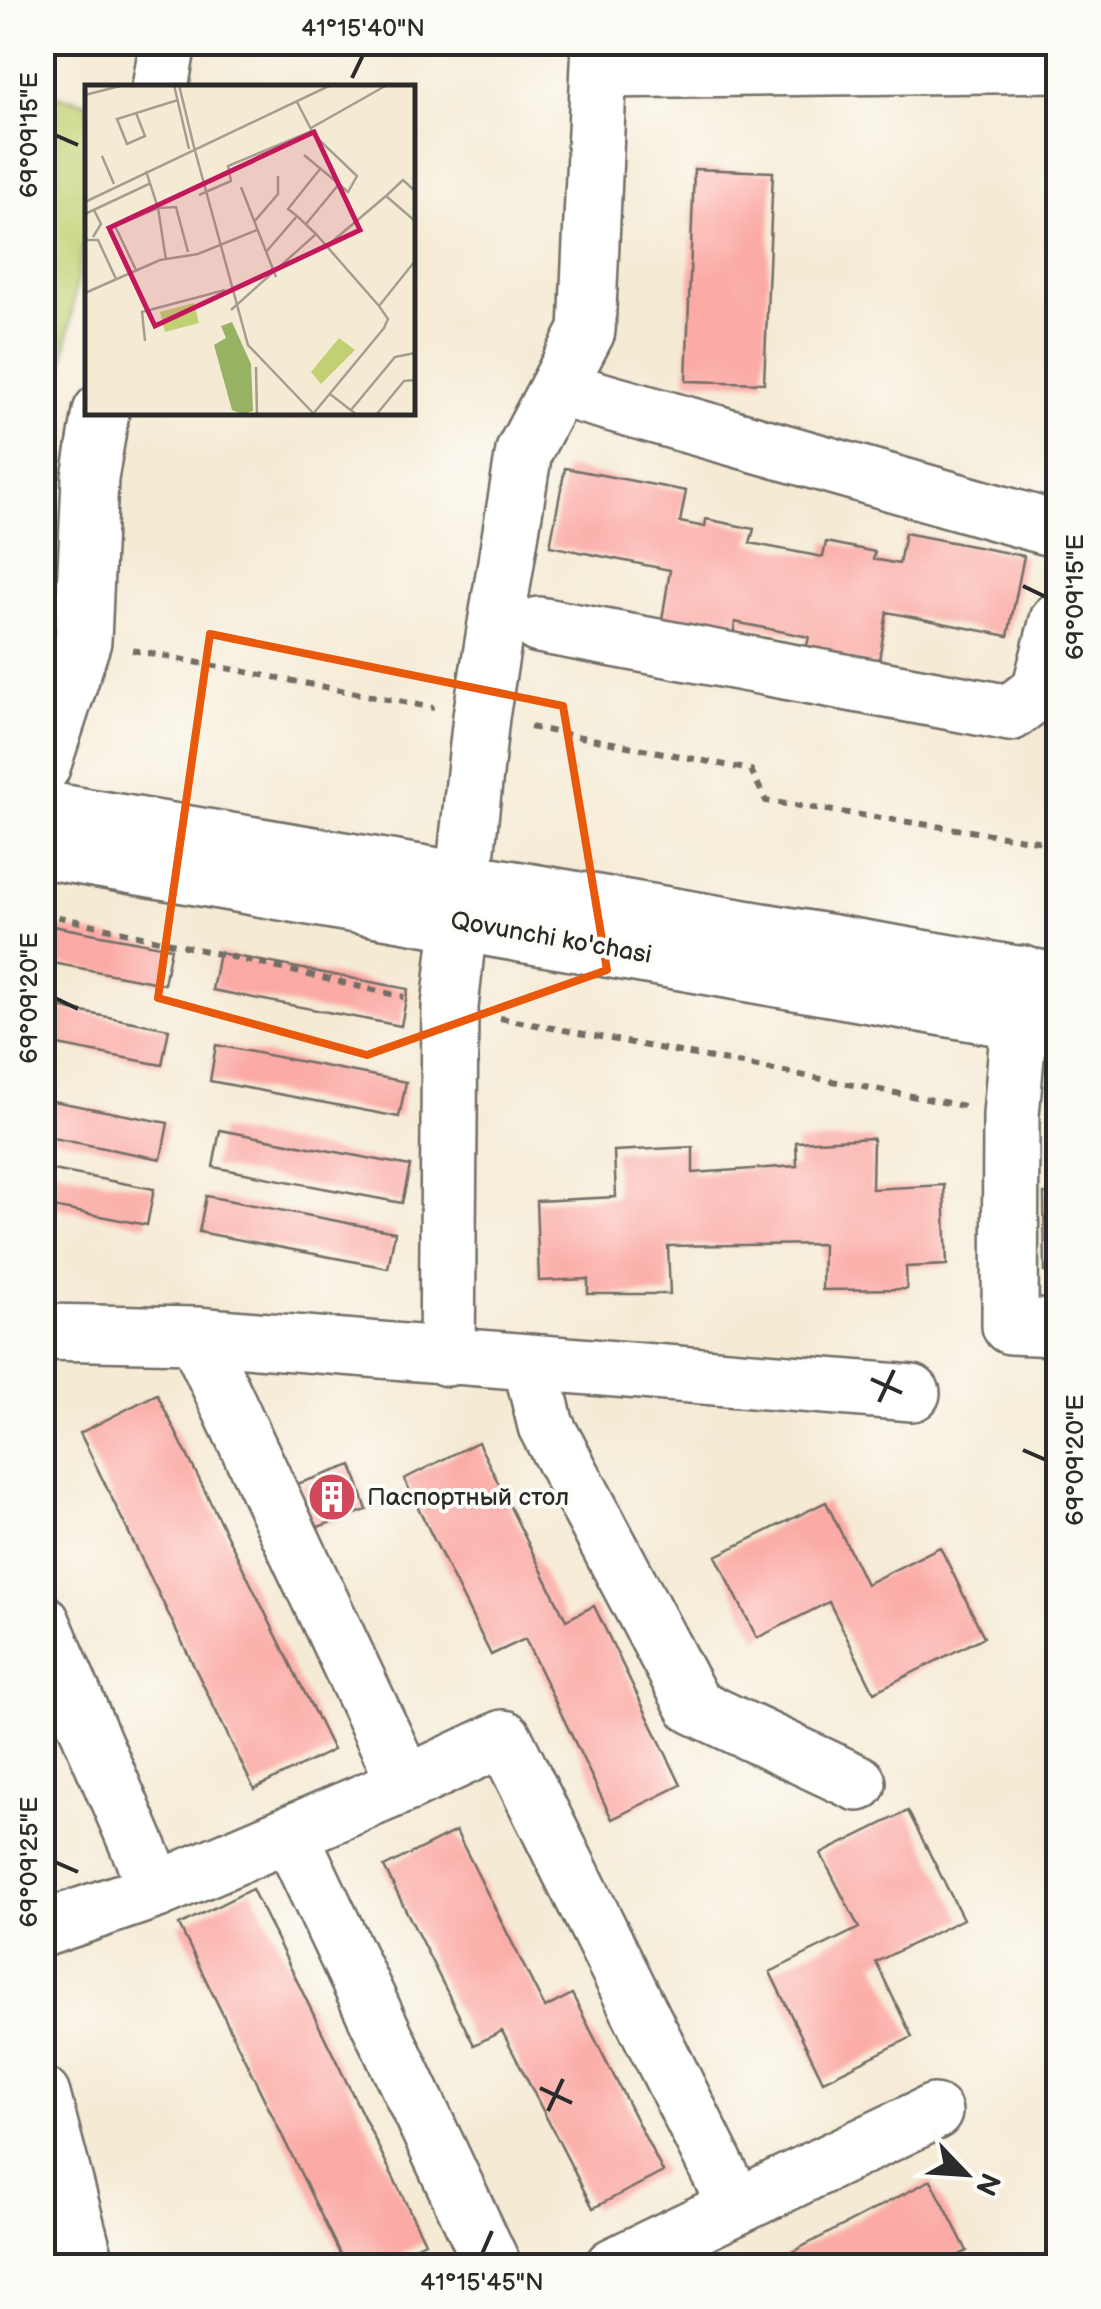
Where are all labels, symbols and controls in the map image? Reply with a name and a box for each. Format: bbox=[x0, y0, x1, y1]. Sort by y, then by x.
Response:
text: 41°15'40"N bbox=[301, 13, 425, 44]
text: 69°09'15"E bbox=[14, 72, 45, 198]
inset map bbox=[85, 85, 415, 415]
text: 69°09'15"E bbox=[1060, 534, 1091, 660]
street label: Qovunchi ko'chasi bbox=[448, 905, 654, 971]
text: 69°09'20"E bbox=[14, 932, 45, 1064]
text: 69°09'20"E bbox=[1060, 1394, 1091, 1526]
building icon: Паспортный стол bbox=[306, 1471, 358, 1523]
place label: Паспортный стол bbox=[367, 1482, 569, 1513]
text: 69°09'25"E bbox=[14, 1797, 45, 1927]
north arrow bbox=[916, 2124, 1016, 2224]
text: N bbox=[968, 2167, 1007, 2200]
text: 41°15'45"N bbox=[420, 2267, 544, 2298]

